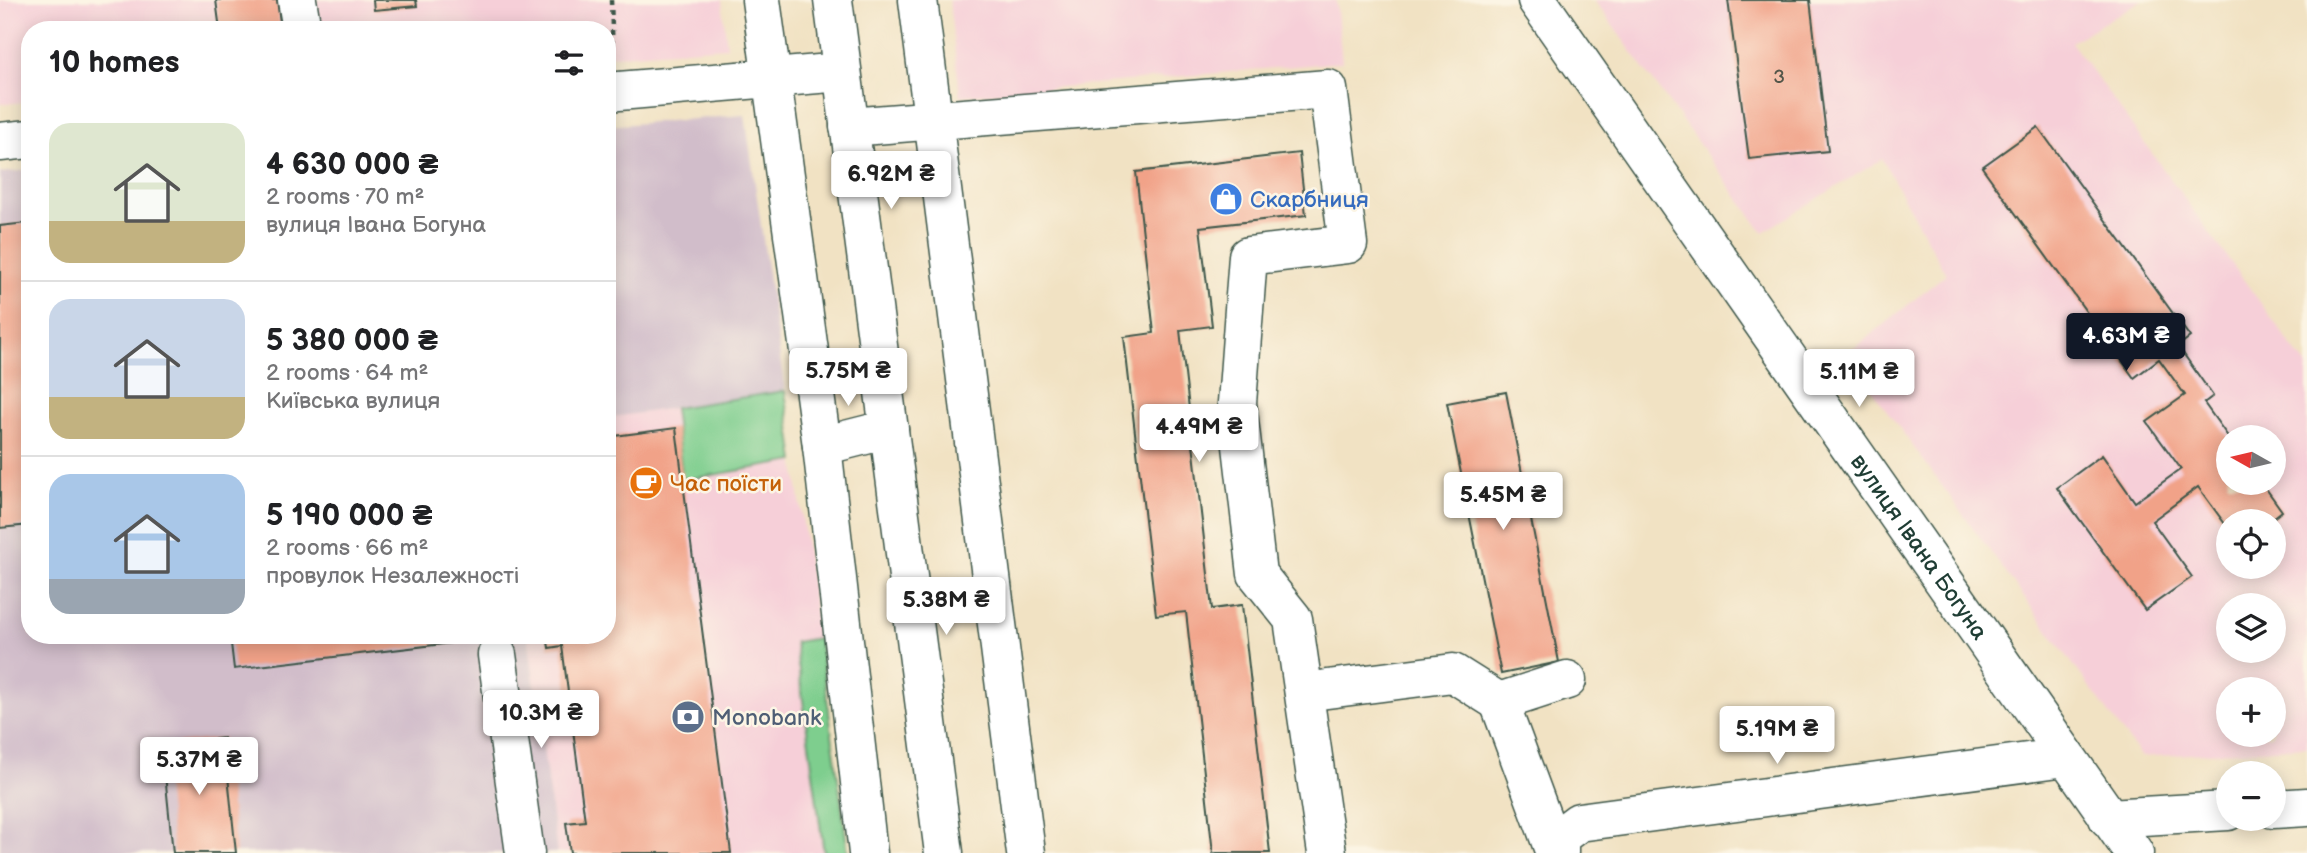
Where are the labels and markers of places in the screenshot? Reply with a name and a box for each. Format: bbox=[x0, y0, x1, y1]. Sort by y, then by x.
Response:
pin: 6.92M ₴ bbox=[826, 152, 956, 211]
shop icon: Скарбниця bbox=[1207, 180, 1245, 218]
place label: Скарбниця bbox=[1250, 186, 1369, 214]
pin: 4.63M ₴ bbox=[2061, 314, 2191, 373]
pin: 5.75M ₴ bbox=[783, 348, 913, 408]
pin: 5.11M ₴ bbox=[1794, 350, 1924, 409]
pin: 4.49M ₴ bbox=[1134, 405, 1264, 464]
cafe icon: Час поїсти bbox=[627, 464, 665, 502]
place label: Час поїсти bbox=[670, 470, 782, 498]
pin: 5.45M ₴ bbox=[1438, 472, 1568, 532]
pin: 5.38M ₴ bbox=[881, 578, 1011, 637]
pin: 10.3M ₴ bbox=[476, 690, 606, 750]
bank icon: Monobank bbox=[669, 698, 707, 736]
place label: Monobank bbox=[712, 704, 822, 732]
pin: 5.19M ₴ bbox=[1712, 706, 1842, 766]
pin: 5.37M ₴ bbox=[134, 738, 264, 797]

